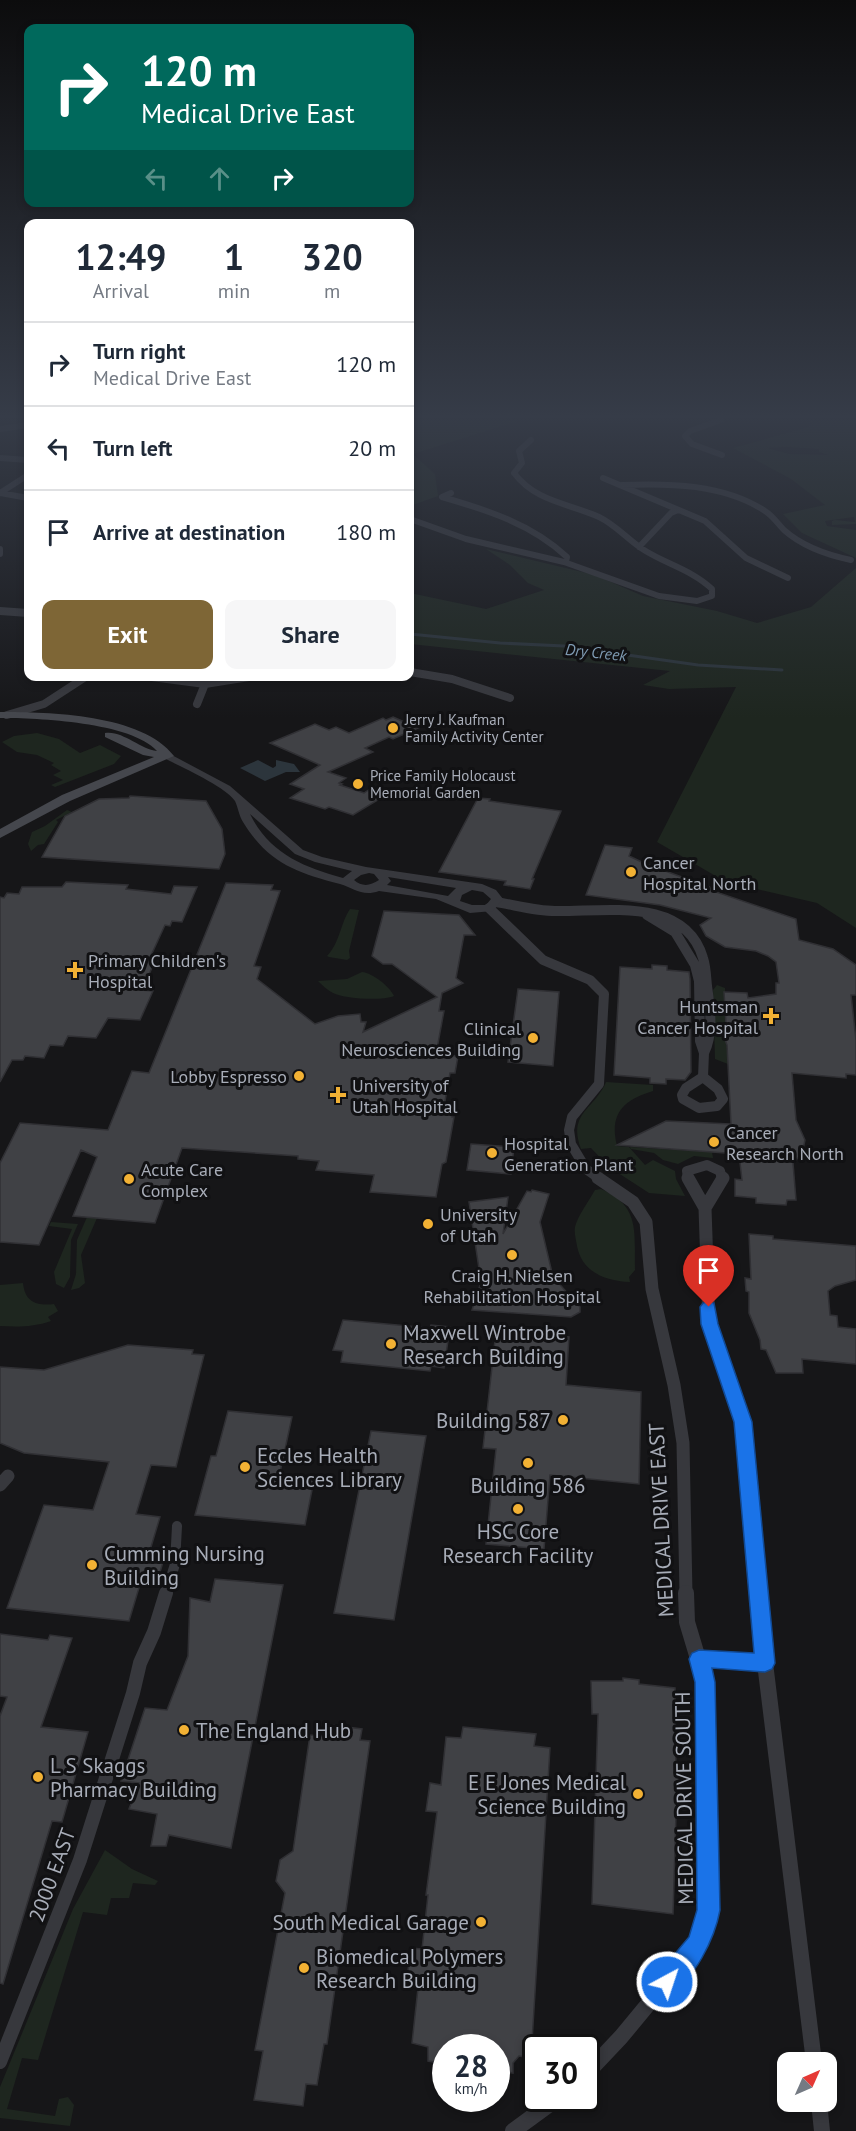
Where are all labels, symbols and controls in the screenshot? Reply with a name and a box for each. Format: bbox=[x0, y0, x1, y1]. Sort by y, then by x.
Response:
text: 120 m bbox=[141, 43, 257, 98]
icon: right bbox=[42, 48, 120, 126]
text: Medical Drive East bbox=[141, 96, 355, 130]
icon: left bbox=[140, 162, 173, 195]
icon: ahead bbox=[203, 162, 236, 195]
icon: right bbox=[266, 162, 299, 195]
text: 12:49 bbox=[75, 233, 167, 280]
text: 1 bbox=[224, 233, 244, 280]
text: 320 bbox=[302, 233, 363, 280]
text: Arrival bbox=[93, 278, 149, 304]
text: min bbox=[218, 278, 250, 304]
text: m bbox=[324, 278, 340, 304]
text: Turn right bbox=[93, 337, 185, 365]
icon: right bbox=[42, 348, 75, 381]
text: 120 m bbox=[336, 350, 396, 378]
text: Medical Drive East bbox=[93, 365, 251, 391]
icon: left bbox=[42, 432, 75, 465]
text: Turn left bbox=[93, 434, 173, 462]
text: 20 m bbox=[348, 434, 396, 462]
icon: arrive bbox=[42, 516, 75, 549]
text: Arrive at destination bbox=[93, 518, 285, 546]
text: 180 m bbox=[336, 518, 396, 546]
button: Exit bbox=[42, 600, 213, 669]
button: Share bbox=[225, 600, 396, 669]
water label: Dry Creek bbox=[564, 639, 628, 665]
place label: Jerry J. Kaufman Family Activity Center bbox=[404, 710, 544, 746]
marker: Jerry J. Kaufman Family Activity Center bbox=[386, 721, 400, 735]
place label: Price Family Holocaust Memorial Garden bbox=[370, 766, 516, 802]
marker: Price Family Holocaust Memorial Garden bbox=[351, 777, 365, 791]
place label: Cancer Hospital North bbox=[643, 851, 756, 895]
marker: Cancer Hospital North bbox=[624, 865, 638, 879]
place label: Primary Children's Hospital bbox=[88, 949, 226, 993]
marker: Primary Children's Hospital bbox=[66, 961, 84, 979]
place label: Huntsman Cancer Hospital bbox=[637, 995, 759, 1039]
marker: Huntsman Cancer Hospital bbox=[762, 1007, 780, 1025]
place label: Clinical Neurosciences Building bbox=[341, 1017, 522, 1061]
marker: Clinical Neurosciences Building bbox=[526, 1031, 540, 1045]
place label: Lobby Espresso bbox=[170, 1065, 287, 1088]
marker: Lobby Espresso bbox=[292, 1069, 306, 1083]
place label: University of Utah Hospital bbox=[352, 1074, 458, 1118]
marker: University of Utah Hospital bbox=[329, 1086, 347, 1104]
place label: Cancer Research North bbox=[726, 1121, 844, 1165]
place label: Hospital Generation Plant bbox=[504, 1132, 634, 1176]
marker: Cancer Research North bbox=[707, 1135, 721, 1149]
marker: Hospital Generation Plant bbox=[485, 1146, 499, 1160]
place label: Acute Care Complex bbox=[141, 1158, 223, 1202]
marker: Acute Care Complex bbox=[122, 1172, 136, 1186]
place label: University of Utah bbox=[440, 1203, 518, 1247]
marker: University of Utah bbox=[421, 1217, 435, 1231]
pin bbox=[683, 1245, 734, 1307]
marker: Craig H. Nielsen Rehabilitation Hospital bbox=[505, 1248, 519, 1262]
icon: arrive bbox=[692, 1254, 725, 1287]
place label: Craig H. Nielsen Rehabilitation Hospital bbox=[424, 1264, 601, 1308]
place label: Maxwell Wintrobe Research Building bbox=[403, 1319, 566, 1370]
marker: Maxwell Wintrobe Research Building bbox=[384, 1337, 398, 1351]
place label: Building 587 bbox=[436, 1407, 551, 1434]
marker: Building 587 bbox=[556, 1413, 570, 1427]
street label: MEDICAL DRIVE EAST bbox=[642, 1422, 680, 1618]
place label: Eccles Health Sciences Library bbox=[257, 1442, 402, 1493]
marker: Building 586 bbox=[521, 1456, 535, 1470]
marker: Eccles Health Sciences Library bbox=[238, 1460, 252, 1474]
place label: Building 586 bbox=[471, 1472, 585, 1499]
marker: HSC Core Research Facility bbox=[511, 1502, 525, 1516]
place label: HSC Core Research Facility bbox=[443, 1518, 594, 1569]
place label: Cumming Nursing Building bbox=[104, 1540, 265, 1591]
marker: Cumming Nursing Building bbox=[85, 1558, 99, 1572]
street label: MEDICAL DRIVE SOUTH bbox=[669, 1691, 699, 1905]
place label: The England Hub bbox=[196, 1717, 351, 1744]
marker: The England Hub bbox=[177, 1723, 191, 1737]
place label: L S Skaggs Pharmacy Building bbox=[50, 1752, 217, 1803]
place label: E E Jones Medical Science Building bbox=[468, 1769, 626, 1820]
marker: L S Skaggs Pharmacy Building bbox=[31, 1770, 45, 1784]
marker: E E Jones Medical Science Building bbox=[631, 1787, 645, 1801]
street label: 2000 EAST bbox=[23, 1824, 82, 1926]
place label: South Medical Garage bbox=[272, 1909, 469, 1936]
marker: South Medical Garage bbox=[474, 1915, 488, 1929]
place label: Biomedical Polymers Research Building bbox=[316, 1943, 503, 1994]
position arrow bbox=[635, 1950, 699, 2014]
marker: Biomedical Polymers Research Building bbox=[297, 1961, 311, 1975]
speed limit sign: 30 bbox=[522, 2034, 600, 2112]
text: 28 bbox=[454, 2046, 488, 2085]
north arrow bbox=[777, 2052, 837, 2112]
map controls bbox=[777, 2052, 837, 2112]
text: km/h bbox=[455, 2079, 487, 2098]

